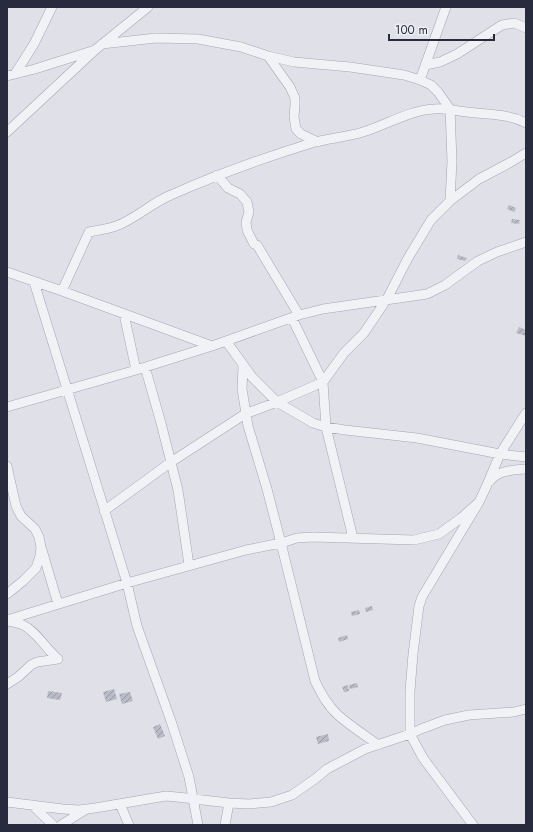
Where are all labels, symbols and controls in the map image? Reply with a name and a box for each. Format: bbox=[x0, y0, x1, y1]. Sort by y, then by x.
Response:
scale bar bbox=[389, 16, 494, 42]
text: 100 m bbox=[395, 21, 428, 39]

